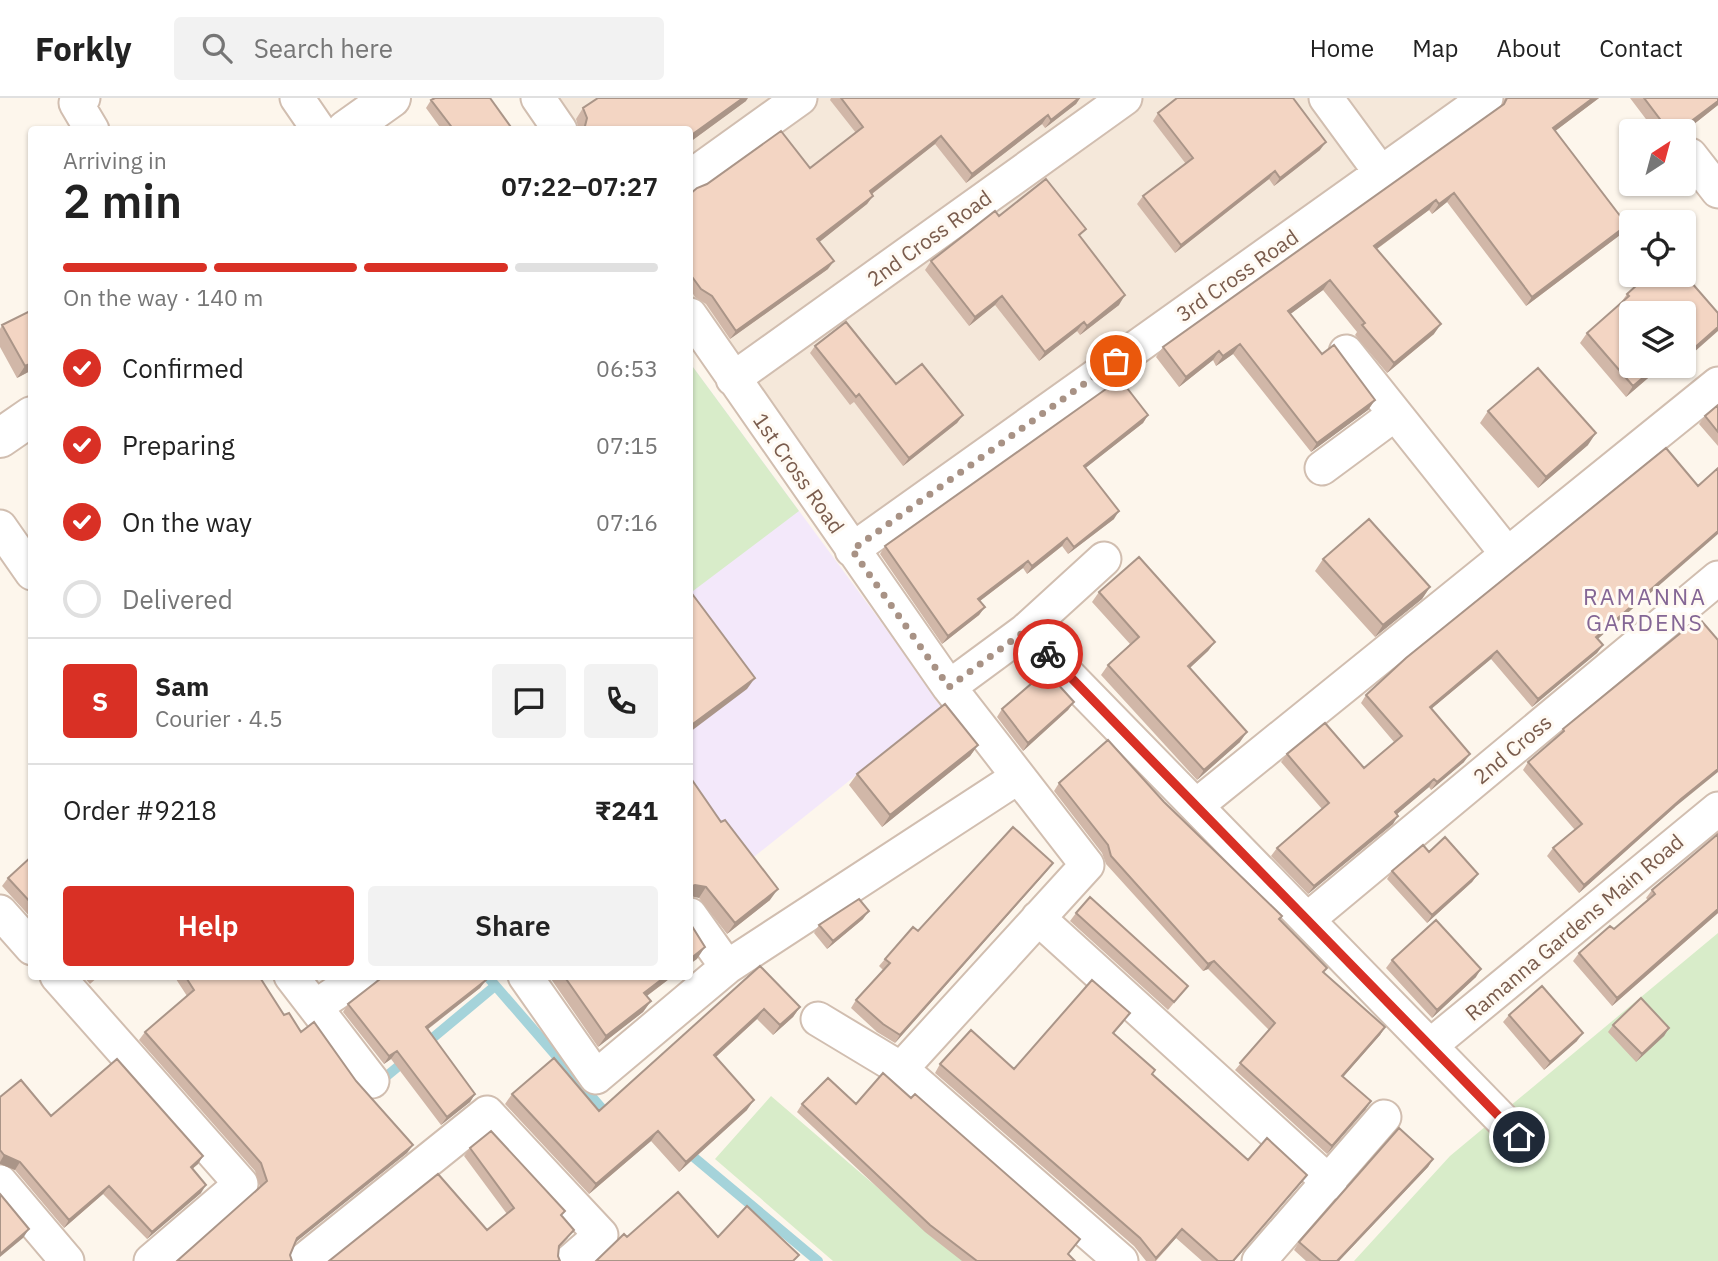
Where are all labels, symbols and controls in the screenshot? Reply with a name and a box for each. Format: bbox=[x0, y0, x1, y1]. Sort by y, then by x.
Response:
search box bbox=[174, 17, 664, 80]
text: Forkly bbox=[35, 27, 132, 70]
icon: search bbox=[198, 29, 236, 67]
text: Search here bbox=[254, 31, 393, 65]
text: Home bbox=[1310, 32, 1374, 64]
text: Map bbox=[1412, 32, 1458, 64]
text: About bbox=[1496, 32, 1561, 64]
text: Contact bbox=[1599, 32, 1683, 64]
north arrow bbox=[1619, 119, 1696, 196]
map controls bbox=[1619, 119, 1696, 378]
text: Arriving in bbox=[63, 145, 167, 175]
text: 07:22–07:27 bbox=[501, 169, 658, 203]
text: 2 min bbox=[63, 171, 182, 231]
street label: 2nd Cross Road bbox=[861, 183, 997, 293]
button: locate bbox=[1619, 210, 1696, 287]
street label: 3rd Cross Road bbox=[1170, 222, 1304, 328]
text: On the way · 140 m bbox=[63, 282, 263, 312]
button: layers bbox=[1619, 301, 1696, 378]
pin bbox=[1086, 331, 1146, 391]
icon: bag bbox=[1097, 342, 1135, 380]
icon: check bbox=[63, 349, 101, 387]
text: Confirmed bbox=[122, 351, 244, 385]
text: 06:53 bbox=[596, 353, 658, 383]
street label: 1st Cross Road bbox=[747, 407, 851, 539]
icon: check bbox=[63, 426, 101, 464]
text: Preparing bbox=[122, 428, 235, 462]
text: 07:15 bbox=[596, 430, 658, 460]
icon: check bbox=[63, 503, 101, 541]
text: On the way bbox=[122, 505, 252, 539]
text: 07:16 bbox=[596, 507, 658, 537]
district label: RAMANNA GARDENS bbox=[1583, 581, 1707, 637]
text: Delivered bbox=[122, 582, 233, 616]
courier bbox=[1013, 619, 1083, 689]
icon: bike bbox=[1029, 635, 1067, 673]
button: chat bbox=[492, 664, 566, 738]
button: phone bbox=[584, 664, 658, 738]
text: Sam bbox=[155, 669, 209, 703]
text: S bbox=[92, 684, 108, 718]
text: Courier · 4.5 bbox=[155, 703, 283, 733]
street label: 2nd Cross bbox=[1467, 708, 1557, 790]
text: Order #9218 bbox=[63, 793, 217, 827]
text: ₹241 bbox=[595, 793, 658, 827]
street label: Ramanna Gardens Main Road bbox=[1459, 827, 1689, 1027]
button: Help bbox=[63, 886, 354, 966]
button: Share bbox=[368, 886, 658, 966]
pin bbox=[1489, 1107, 1549, 1167]
icon: home bbox=[1500, 1118, 1538, 1156]

